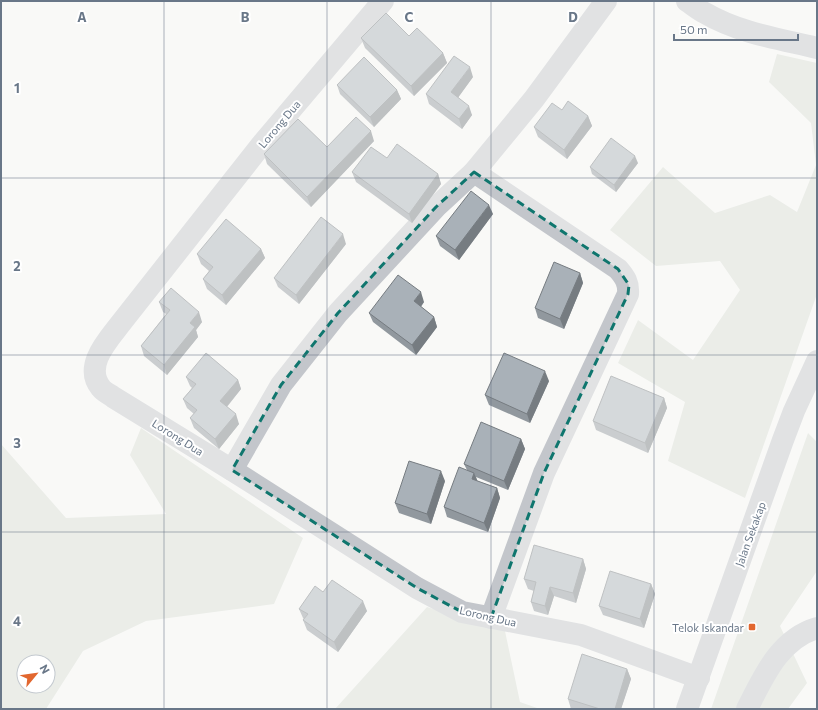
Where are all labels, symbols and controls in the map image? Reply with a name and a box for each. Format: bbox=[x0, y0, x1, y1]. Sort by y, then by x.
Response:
text: A bbox=[77, 9, 87, 25]
text: B bbox=[241, 9, 250, 25]
text: C bbox=[405, 9, 414, 25]
text: D bbox=[568, 9, 578, 25]
scale bar bbox=[674, 16, 798, 42]
text: 50 m bbox=[680, 22, 708, 36]
text: 1 bbox=[14, 80, 20, 96]
street label: Lorong Dua bbox=[255, 98, 303, 150]
text: 2 bbox=[13, 258, 21, 274]
street label: Lorong Dua bbox=[150, 416, 206, 458]
text: 3 bbox=[13, 435, 21, 451]
street label: Jalan Sekakap bbox=[732, 500, 769, 569]
street label: Lorong Dua bbox=[458, 603, 518, 629]
text: 4 bbox=[13, 613, 21, 629]
place label: Telok Iskandar bbox=[672, 621, 745, 634]
marker: Telok Iskandar bbox=[747, 622, 757, 632]
north arrow bbox=[16, 654, 56, 694]
text: N bbox=[37, 662, 53, 676]

